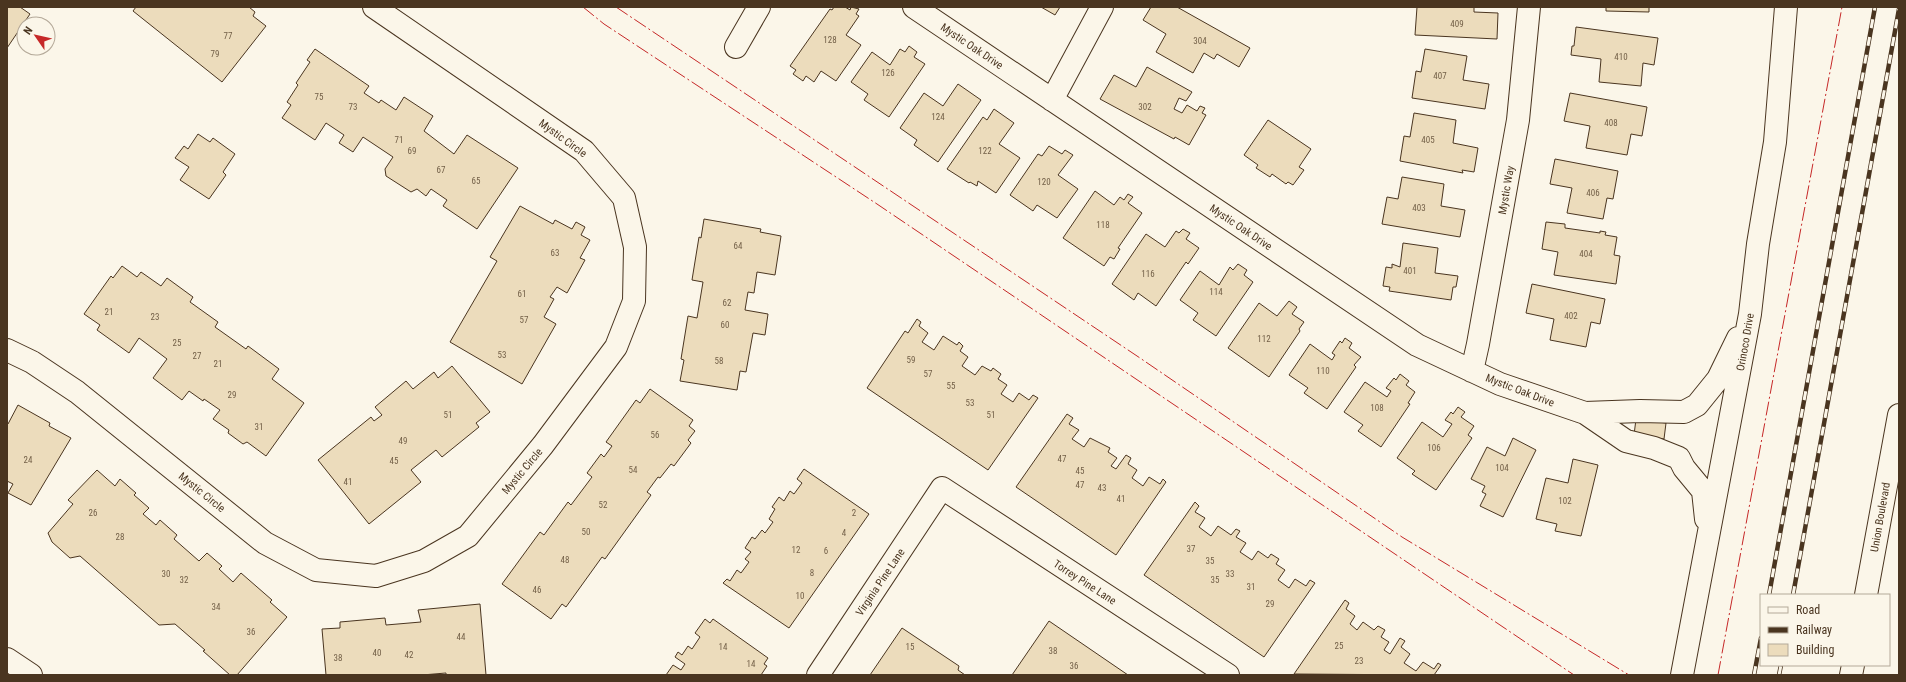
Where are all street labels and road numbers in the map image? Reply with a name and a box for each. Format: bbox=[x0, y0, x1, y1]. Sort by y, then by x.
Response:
street label: Mystic Oak Drive bbox=[938, 21, 1005, 72]
street label: Mystic Circle bbox=[536, 117, 589, 160]
street label: Mystic Way bbox=[1496, 164, 1517, 215]
street label: Mystic Oak Drive bbox=[1207, 202, 1274, 253]
street label: Orinoco Drive bbox=[1734, 312, 1757, 372]
street label: Mystic Oak Drive bbox=[1484, 371, 1556, 410]
street label: Mystic Circle bbox=[499, 446, 545, 497]
street label: Mystic Circle bbox=[176, 470, 228, 515]
street label: Union Boulevard bbox=[1868, 481, 1893, 553]
street label: Virginia Pine Lane bbox=[853, 546, 908, 618]
street label: Torrey Pine Lane bbox=[1051, 557, 1119, 608]

